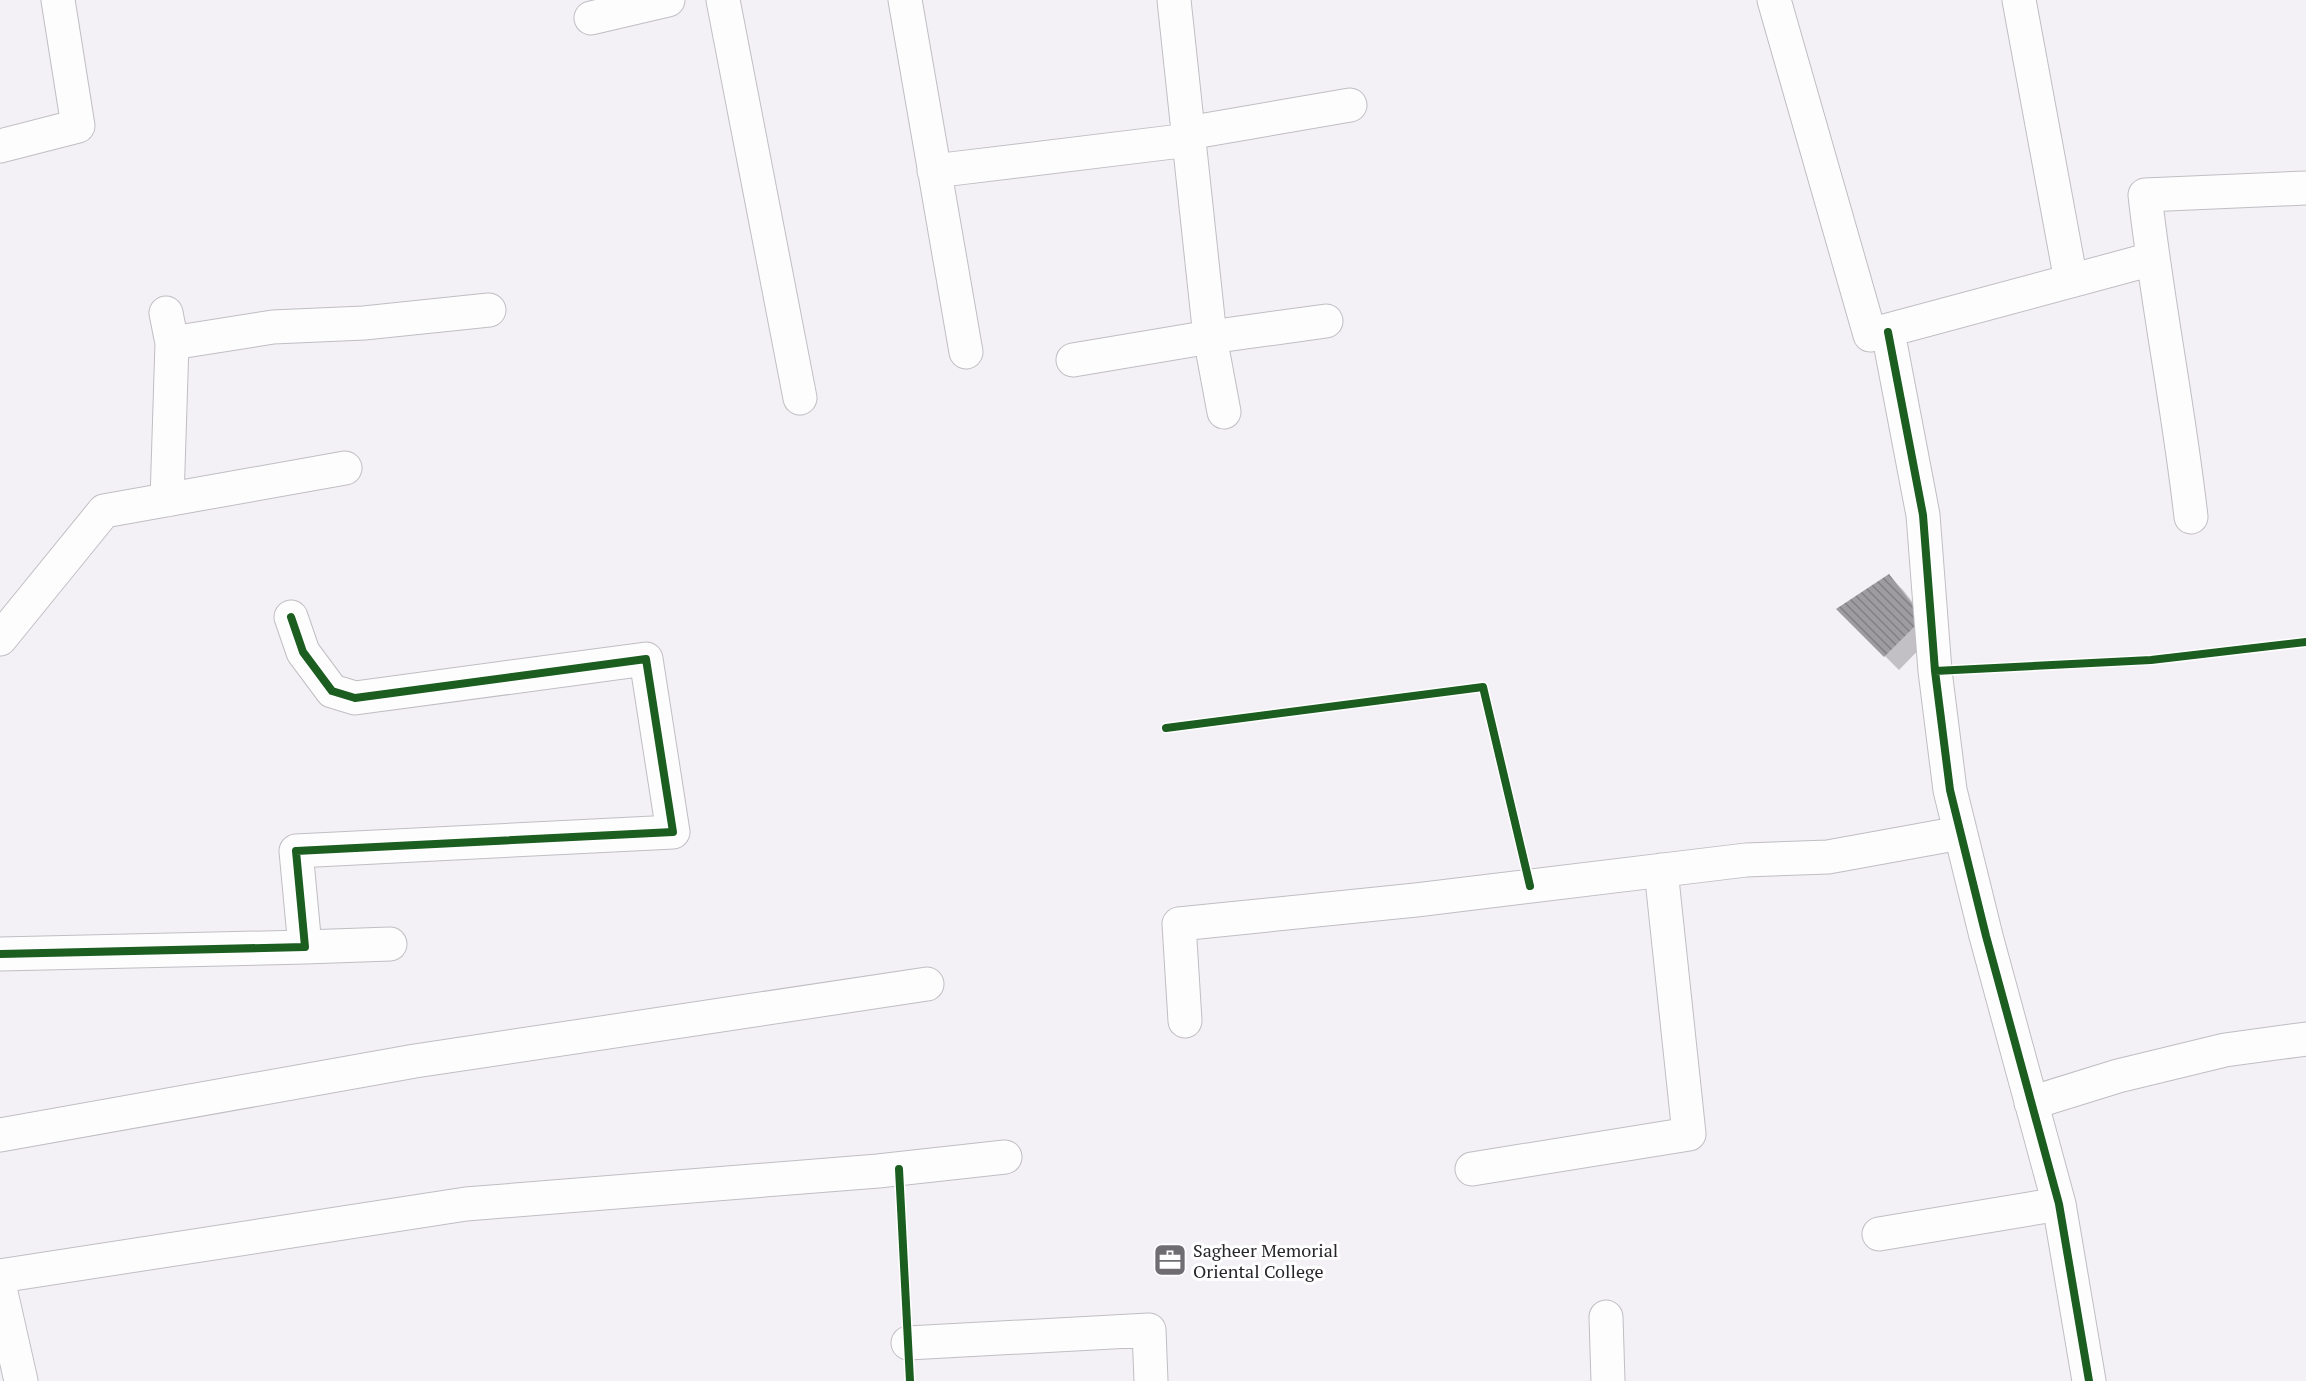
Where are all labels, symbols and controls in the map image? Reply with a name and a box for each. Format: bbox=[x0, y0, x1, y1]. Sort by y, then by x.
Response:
place label: Sagheer Memorial Oriental College bbox=[1193, 1238, 1338, 1283]
office icon: Sagheer Memorial Oriental College bbox=[1152, 1242, 1188, 1278]

